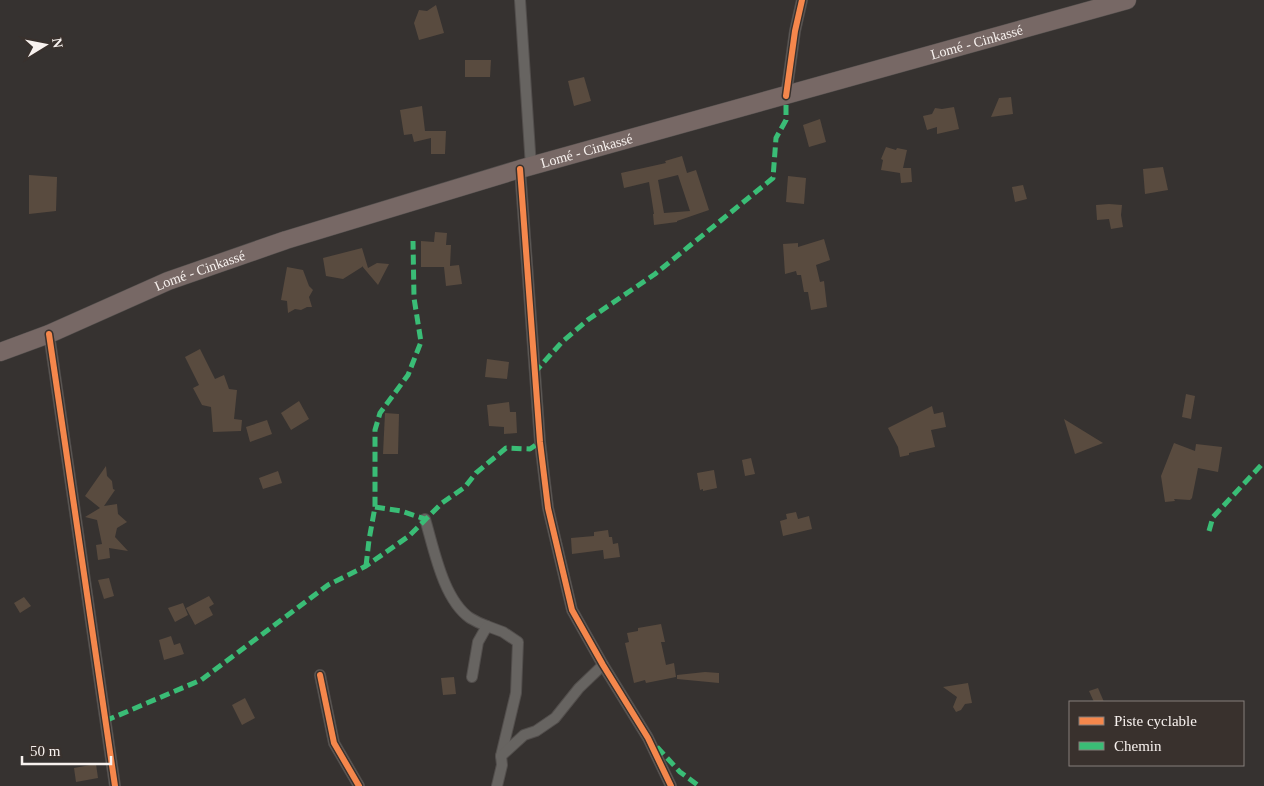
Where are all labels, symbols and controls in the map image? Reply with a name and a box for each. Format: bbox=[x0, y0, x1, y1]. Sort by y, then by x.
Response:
north arrow bbox=[20, 20, 70, 70]
street label: Lomé - Cinkassé bbox=[929, 22, 1024, 62]
text: N bbox=[49, 37, 66, 49]
street label: Lomé - Cinkassé bbox=[539, 131, 634, 170]
street label: Lomé - Cinkassé bbox=[152, 247, 247, 294]
legend bbox=[1069, 701, 1244, 766]
text: Piste cyclable bbox=[1114, 713, 1197, 729]
scale bar bbox=[22, 734, 111, 766]
text: Chemin bbox=[1114, 738, 1162, 754]
text: 50 m bbox=[30, 743, 61, 759]

